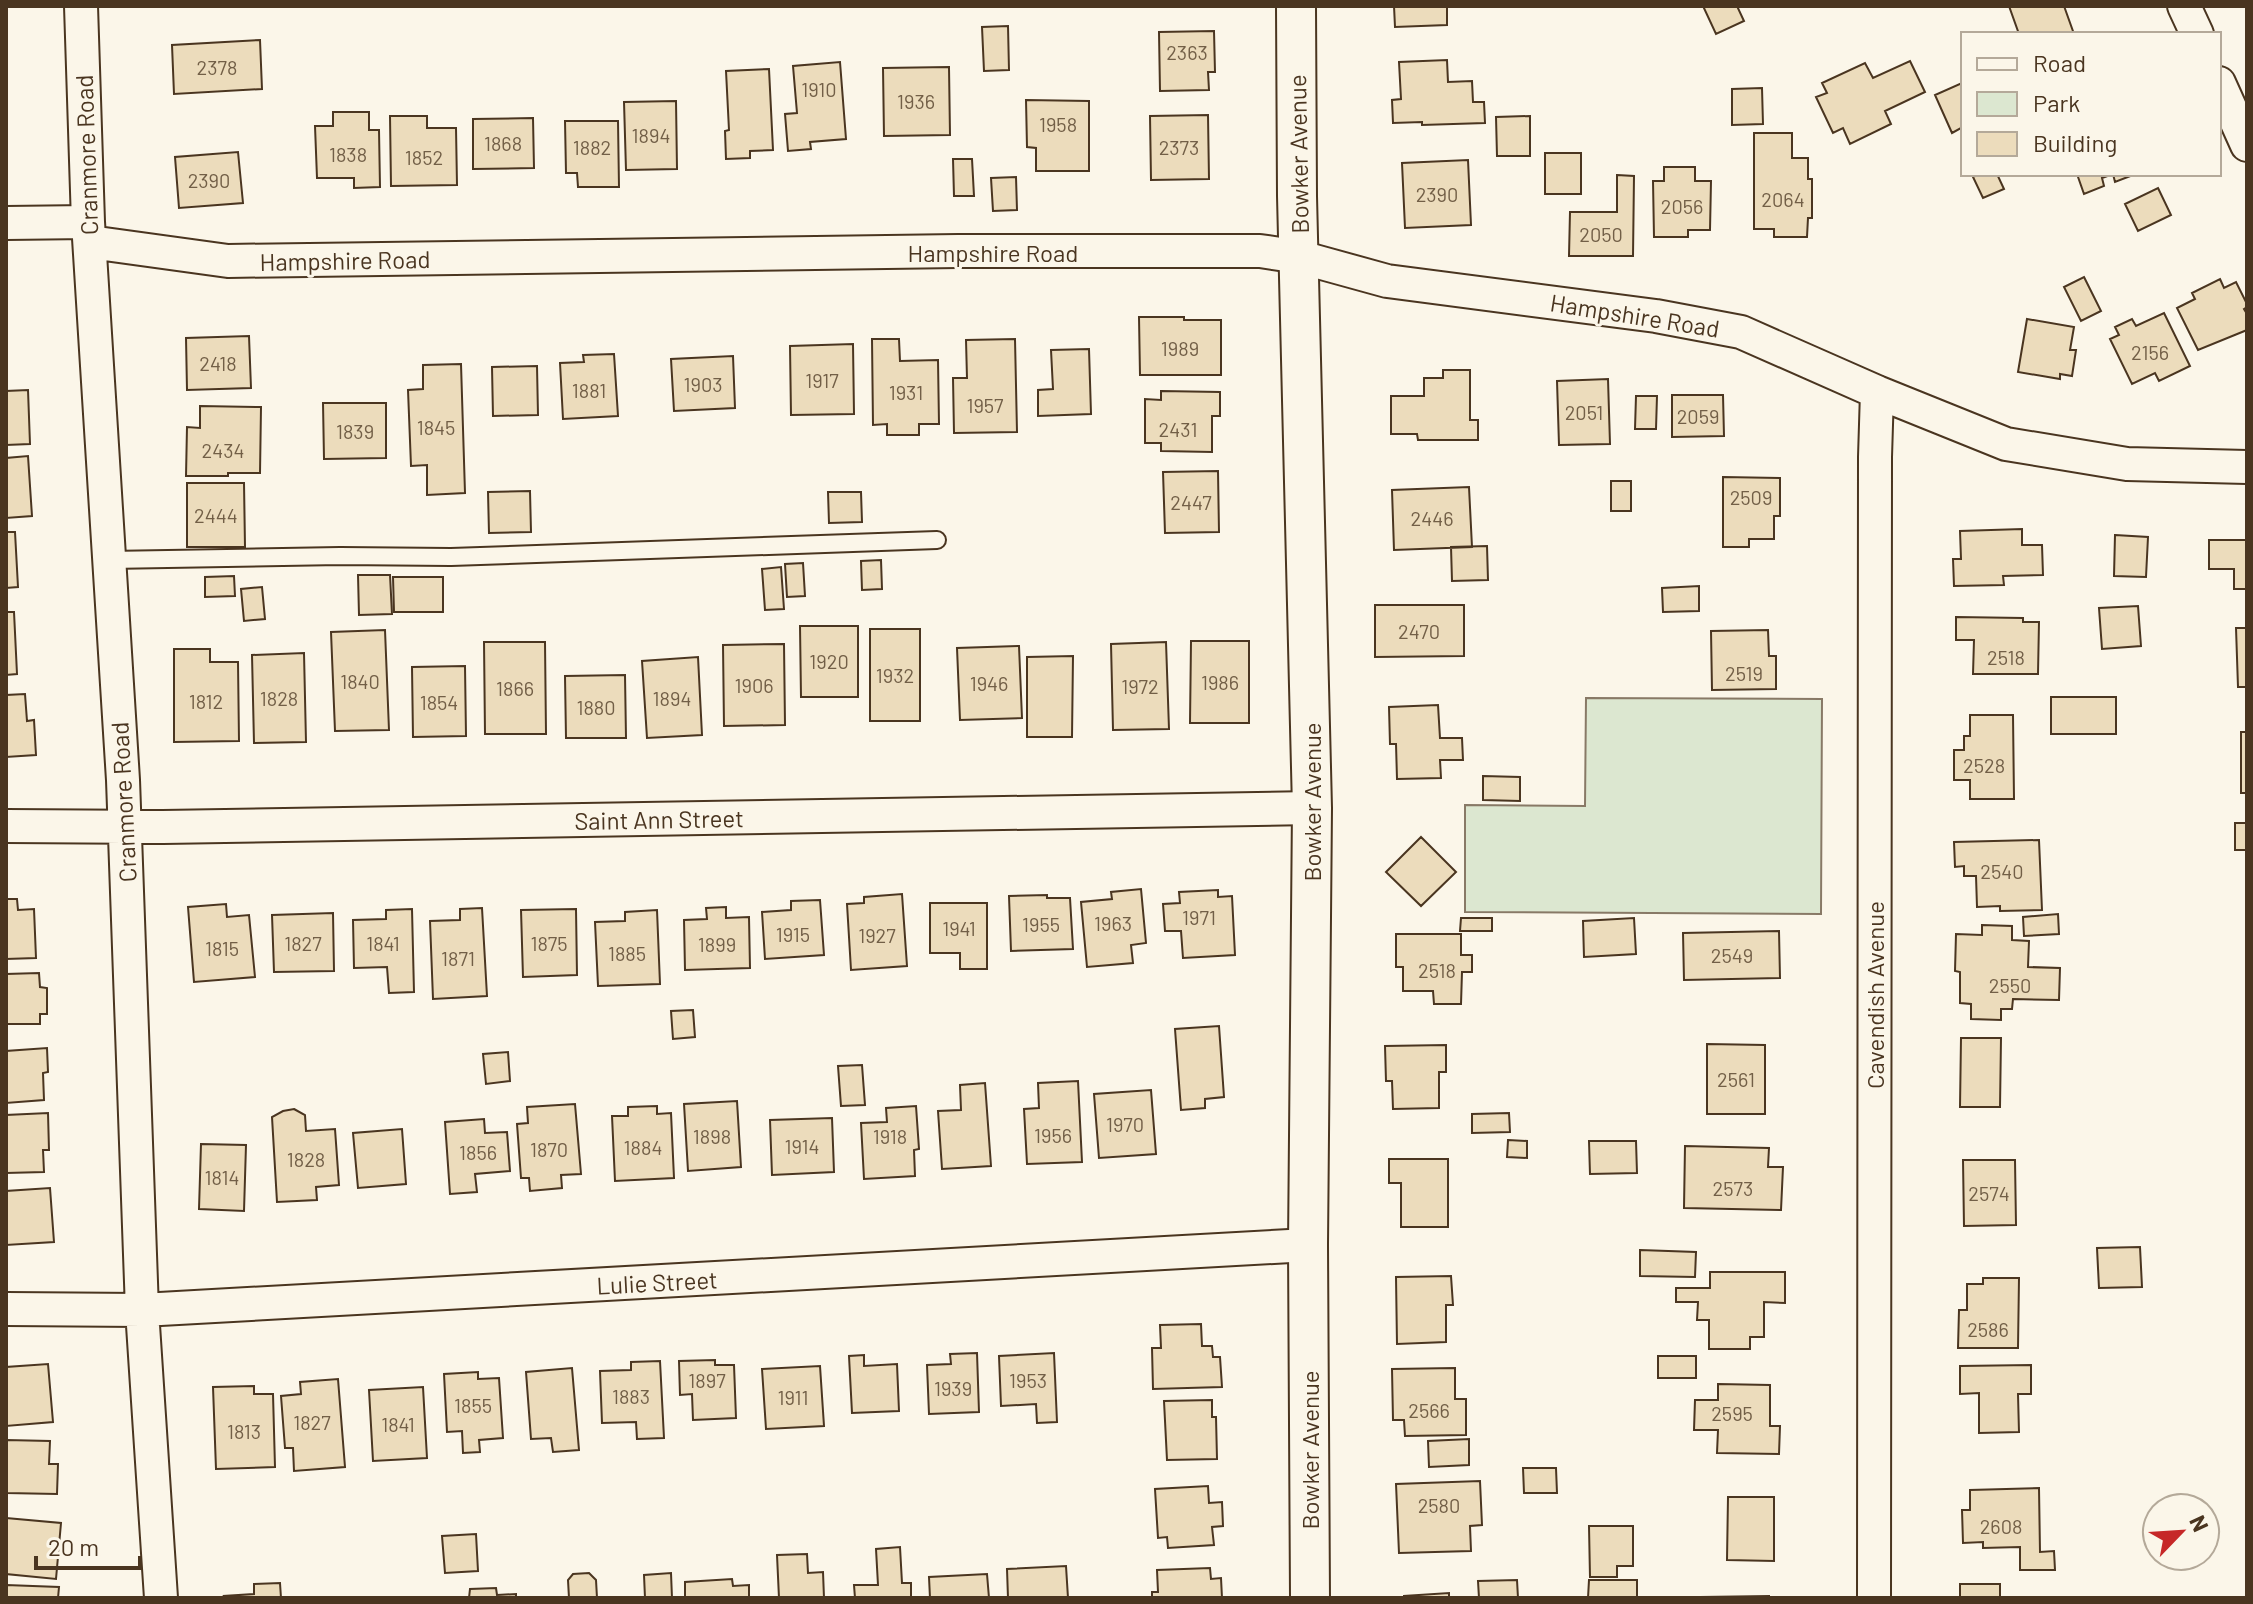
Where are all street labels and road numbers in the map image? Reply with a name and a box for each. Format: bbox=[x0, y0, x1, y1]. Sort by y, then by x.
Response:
street label: Cranmore Road bbox=[69, 74, 103, 236]
street label: Bowker Avenue bbox=[1282, 74, 1314, 234]
street label: Hampshire Road bbox=[908, 238, 1078, 267]
street label: Hampshire Road bbox=[259, 244, 431, 276]
street label: Hampshire Road bbox=[1548, 287, 1722, 343]
street label: Cranmore Road bbox=[104, 721, 142, 883]
street label: Bowker Avenue bbox=[1297, 722, 1326, 882]
street label: Saint Ann Street bbox=[574, 803, 744, 835]
street label: Cavendish Avenue bbox=[1860, 901, 1889, 1089]
street label: Lulie Street bbox=[596, 1264, 718, 1300]
street label: Bowker Avenue bbox=[1295, 1370, 1324, 1530]

